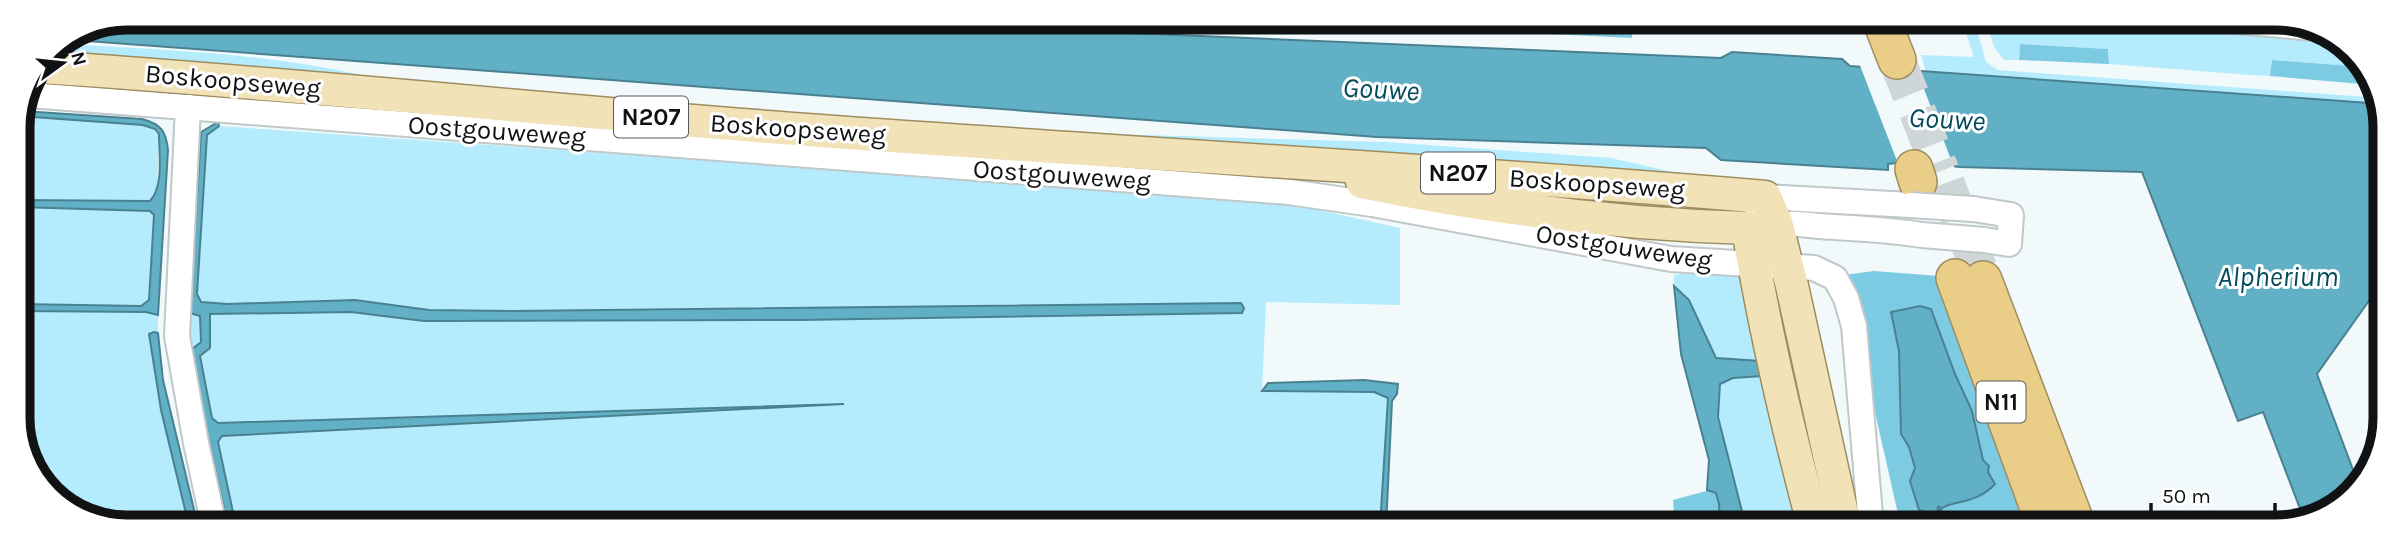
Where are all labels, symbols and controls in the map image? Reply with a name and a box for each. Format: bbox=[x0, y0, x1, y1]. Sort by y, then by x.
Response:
north arrow bbox=[28, 28, 98, 98]
text: N bbox=[66, 49, 91, 68]
street label: Boskoopseweg bbox=[144, 58, 322, 104]
water label: Gouwe bbox=[1342, 71, 1420, 107]
road number: N207 bbox=[614, 96, 688, 138]
water label: Gouwe bbox=[1908, 101, 1986, 137]
street label: Boskoopseweg bbox=[709, 107, 887, 151]
street label: Oostgouweweg bbox=[407, 109, 587, 153]
street label: Oostgouweweg bbox=[972, 153, 1152, 197]
road number: N207 bbox=[1421, 153, 1495, 194]
street label: Boskoopseweg bbox=[1508, 162, 1686, 206]
street label: Oostgouweweg bbox=[1534, 218, 1715, 276]
water label: Alpherium bbox=[2218, 260, 2338, 293]
road number: N11 bbox=[1976, 382, 2025, 422]
scale bar bbox=[2151, 472, 2275, 516]
text: 50 m bbox=[2162, 484, 2211, 508]

